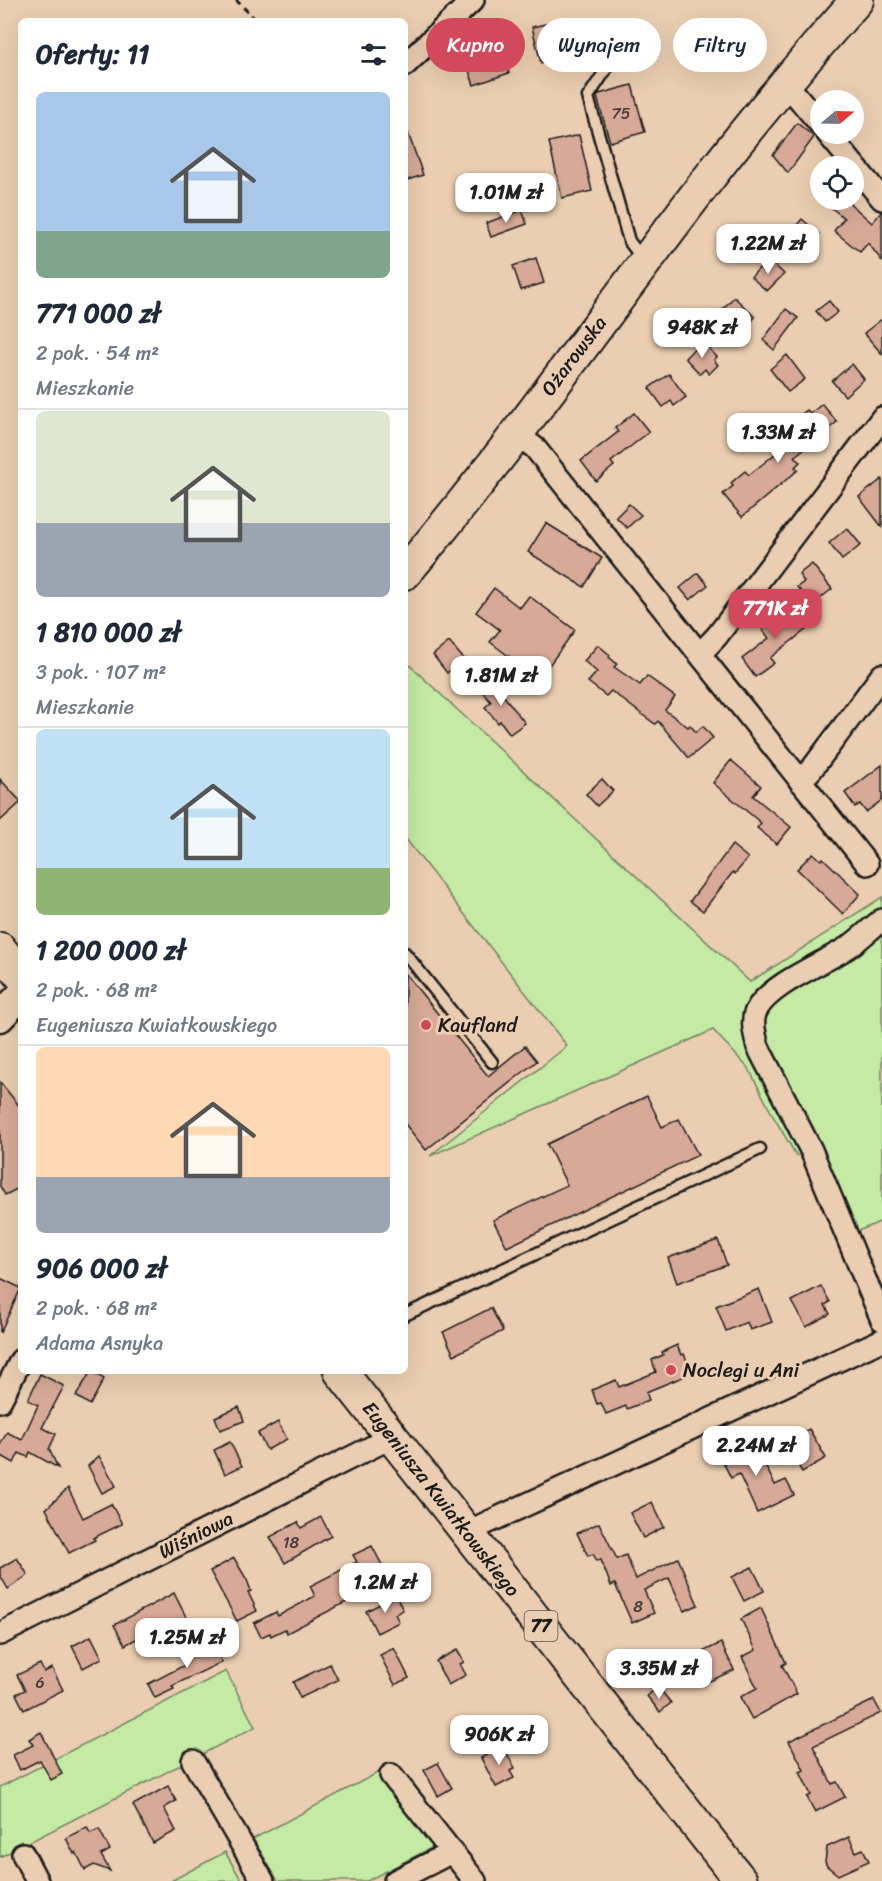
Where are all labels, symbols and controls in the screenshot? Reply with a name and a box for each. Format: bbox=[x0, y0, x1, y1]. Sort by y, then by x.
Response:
chip: Kupno bbox=[426, 18, 525, 72]
chip: Wynajem bbox=[537, 18, 661, 72]
chip: Filtry bbox=[673, 18, 767, 72]
text: Oferty: 11 bbox=[36, 31, 149, 77]
icon: filters bbox=[357, 38, 390, 71]
north arrow bbox=[810, 90, 864, 144]
map controls bbox=[810, 90, 864, 210]
house number: 75 bbox=[612, 99, 631, 128]
icon: home bbox=[159, 131, 267, 239]
button: locate bbox=[810, 156, 864, 210]
pin: 1.01M zł bbox=[444, 173, 568, 224]
text: 1.01M zł bbox=[469, 175, 543, 210]
pin: 1.22M zł bbox=[706, 224, 830, 275]
text: 1.22M zł bbox=[730, 226, 806, 261]
text: 771 000 zł bbox=[36, 290, 161, 336]
street label: Ożarowska bbox=[532, 308, 616, 404]
pin: 948K zł bbox=[647, 308, 757, 359]
text: 948K zł bbox=[667, 310, 737, 345]
text: 2 pok. · 54 m² bbox=[36, 336, 159, 371]
text: Mieszkanie bbox=[36, 371, 134, 406]
pin: 1.33M zł bbox=[716, 413, 840, 464]
text: 1.33M zł bbox=[741, 415, 815, 450]
icon: home bbox=[159, 450, 267, 558]
pin: 771K zł bbox=[720, 589, 830, 640]
text: 771K zł bbox=[743, 591, 807, 626]
text: 1 810 000 zł bbox=[36, 609, 181, 655]
text: 3 pok. · 107 m² bbox=[36, 655, 166, 690]
pin: 1.81M zł bbox=[439, 656, 563, 707]
text: 1.81M zł bbox=[465, 658, 537, 693]
text: Mieszkanie bbox=[36, 690, 134, 725]
icon: home bbox=[159, 768, 267, 876]
text: 1 200 000 zł bbox=[36, 927, 185, 973]
text: 2 pok. · 68 m² bbox=[36, 973, 158, 1008]
text: Eugeniusza Kwiatkowskiego bbox=[36, 1008, 277, 1043]
place label: Kaufland bbox=[438, 1008, 518, 1043]
marker: Kaufland bbox=[419, 1018, 433, 1032]
icon: home bbox=[159, 1086, 267, 1194]
text: 906 000 zł bbox=[36, 1245, 167, 1291]
text: 2 pok. · 68 m² bbox=[36, 1291, 158, 1326]
text: Adama Asnyka bbox=[36, 1326, 163, 1361]
place label: Noclegi u Ani bbox=[683, 1353, 801, 1388]
marker: Noclegi u Ani bbox=[664, 1363, 678, 1377]
street label: Eugeniusza Kwiatkowskiego bbox=[353, 1393, 529, 1605]
pin: 2.24M zł bbox=[694, 1426, 818, 1477]
text: 2.24M zł bbox=[716, 1428, 796, 1463]
street label: Wiśniowa bbox=[152, 1501, 240, 1569]
house number: 18 bbox=[283, 1528, 300, 1557]
pin: 1.2M zł bbox=[330, 1563, 440, 1614]
text: 1.2M zł bbox=[353, 1565, 417, 1600]
house number: 8 bbox=[633, 1592, 643, 1621]
road number: 77 bbox=[524, 1611, 558, 1641]
pin: 1.25M zł bbox=[125, 1618, 249, 1669]
text: 1.25M zł bbox=[149, 1620, 225, 1655]
pin: 3.35M zł bbox=[597, 1649, 721, 1700]
text: 3.35M zł bbox=[620, 1651, 698, 1686]
house number: 6 bbox=[35, 1668, 45, 1697]
pin: 906K zł bbox=[444, 1715, 554, 1766]
text: 906K zł bbox=[464, 1717, 534, 1752]

